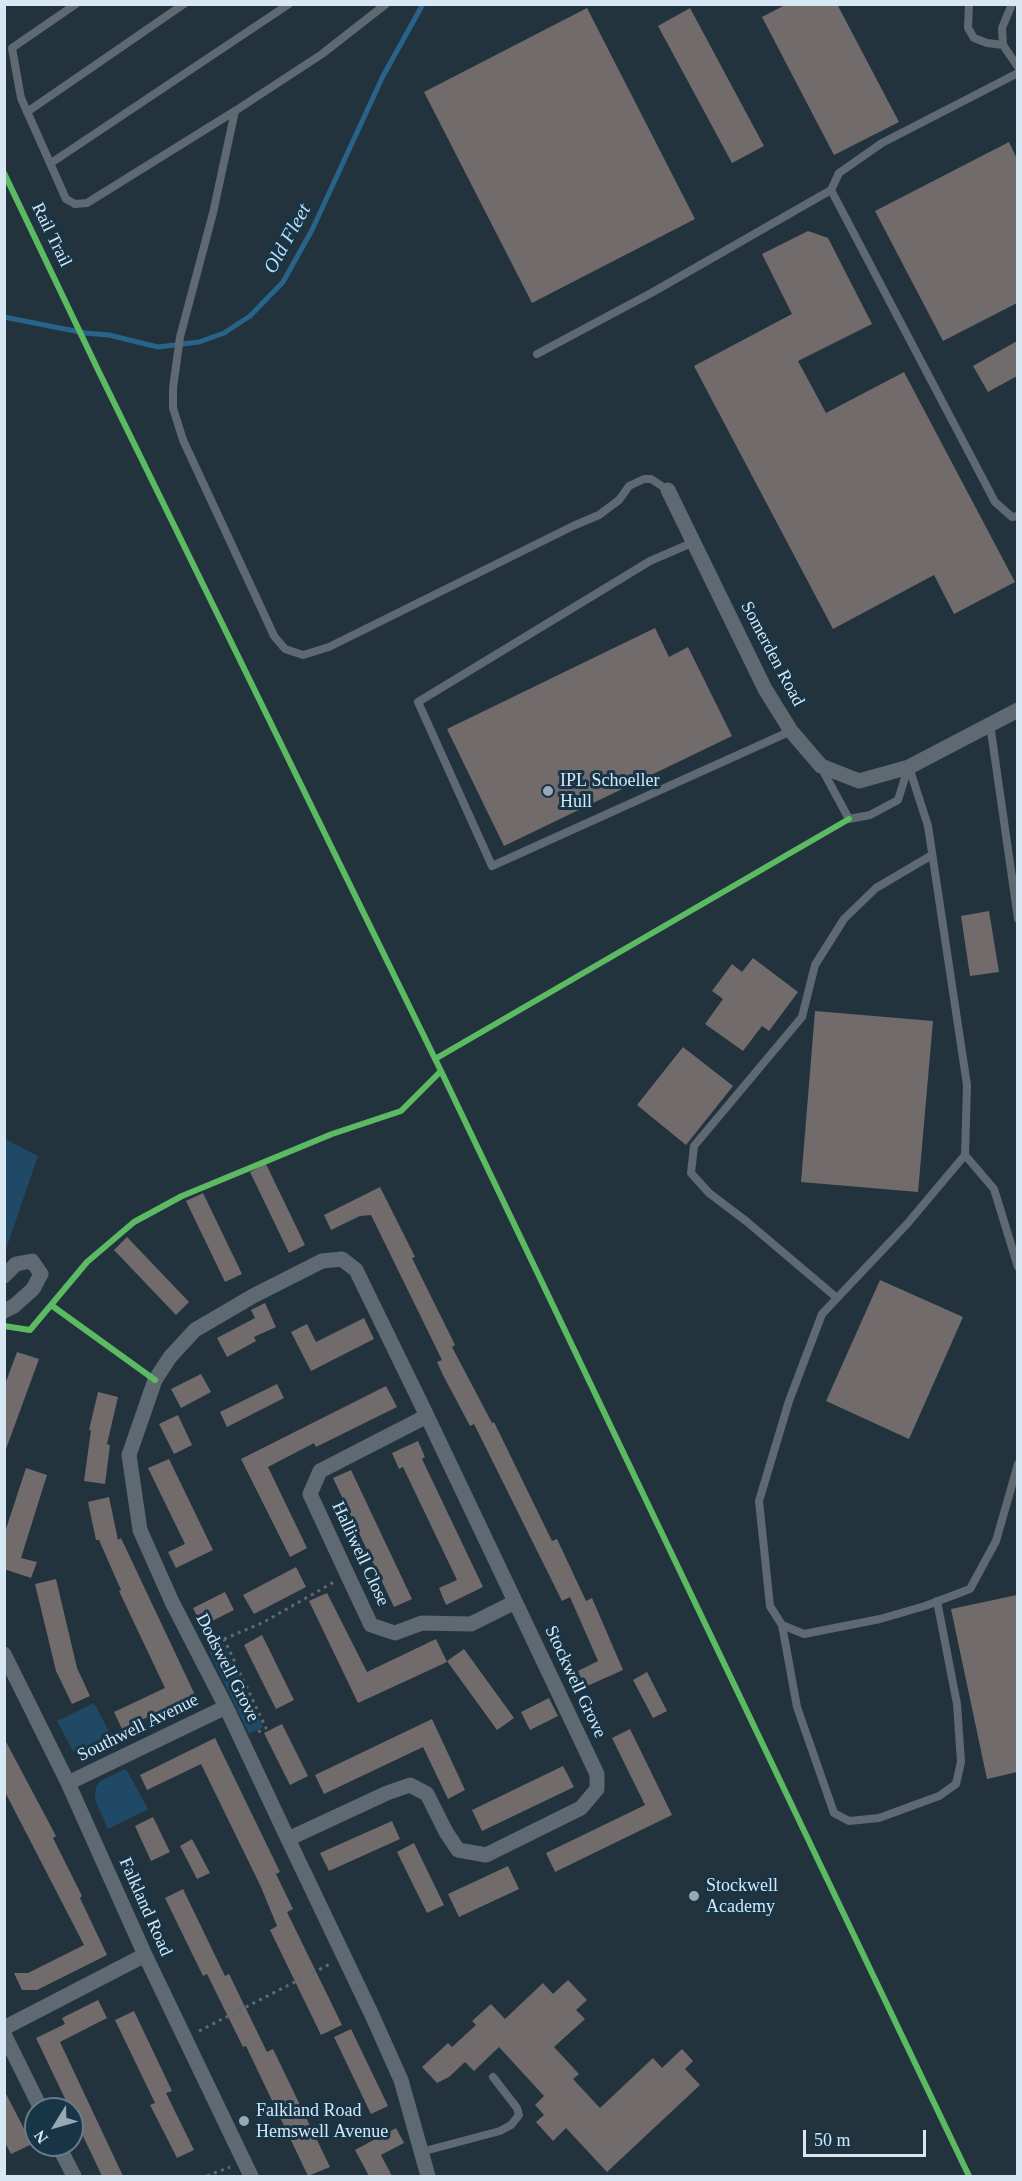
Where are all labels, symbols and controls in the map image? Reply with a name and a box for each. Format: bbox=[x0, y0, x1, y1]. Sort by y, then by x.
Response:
street label: Rail Trail bbox=[26, 199, 76, 271]
water label: Old Fleet bbox=[259, 200, 317, 278]
street label: Somerden Road bbox=[735, 598, 809, 710]
place label: IPL Schoeller Hull bbox=[560, 770, 659, 812]
marker: IPL Schoeller Hull bbox=[541, 784, 555, 798]
street label: Halliwell Close bbox=[326, 1498, 394, 1610]
street label: Dodswell Grove bbox=[190, 1610, 264, 1726]
street label: Stockwell Grove bbox=[540, 1622, 610, 1742]
street label: Southwell Avenue bbox=[74, 1689, 202, 1767]
street label: Falkland Road bbox=[114, 1854, 176, 1960]
place label: Stockwell Academy bbox=[706, 1875, 778, 1918]
marker: Stockwell Academy bbox=[687, 1889, 701, 1903]
north arrow bbox=[24, 2097, 84, 2157]
place label: Falkland Road Hemswell Avenue bbox=[256, 2100, 388, 2142]
marker: Falkland Road Hemswell Avenue bbox=[237, 2114, 251, 2128]
scale bar bbox=[806, 2118, 929, 2156]
text: N bbox=[31, 2127, 51, 2147]
text: 50 m bbox=[814, 2130, 851, 2150]

